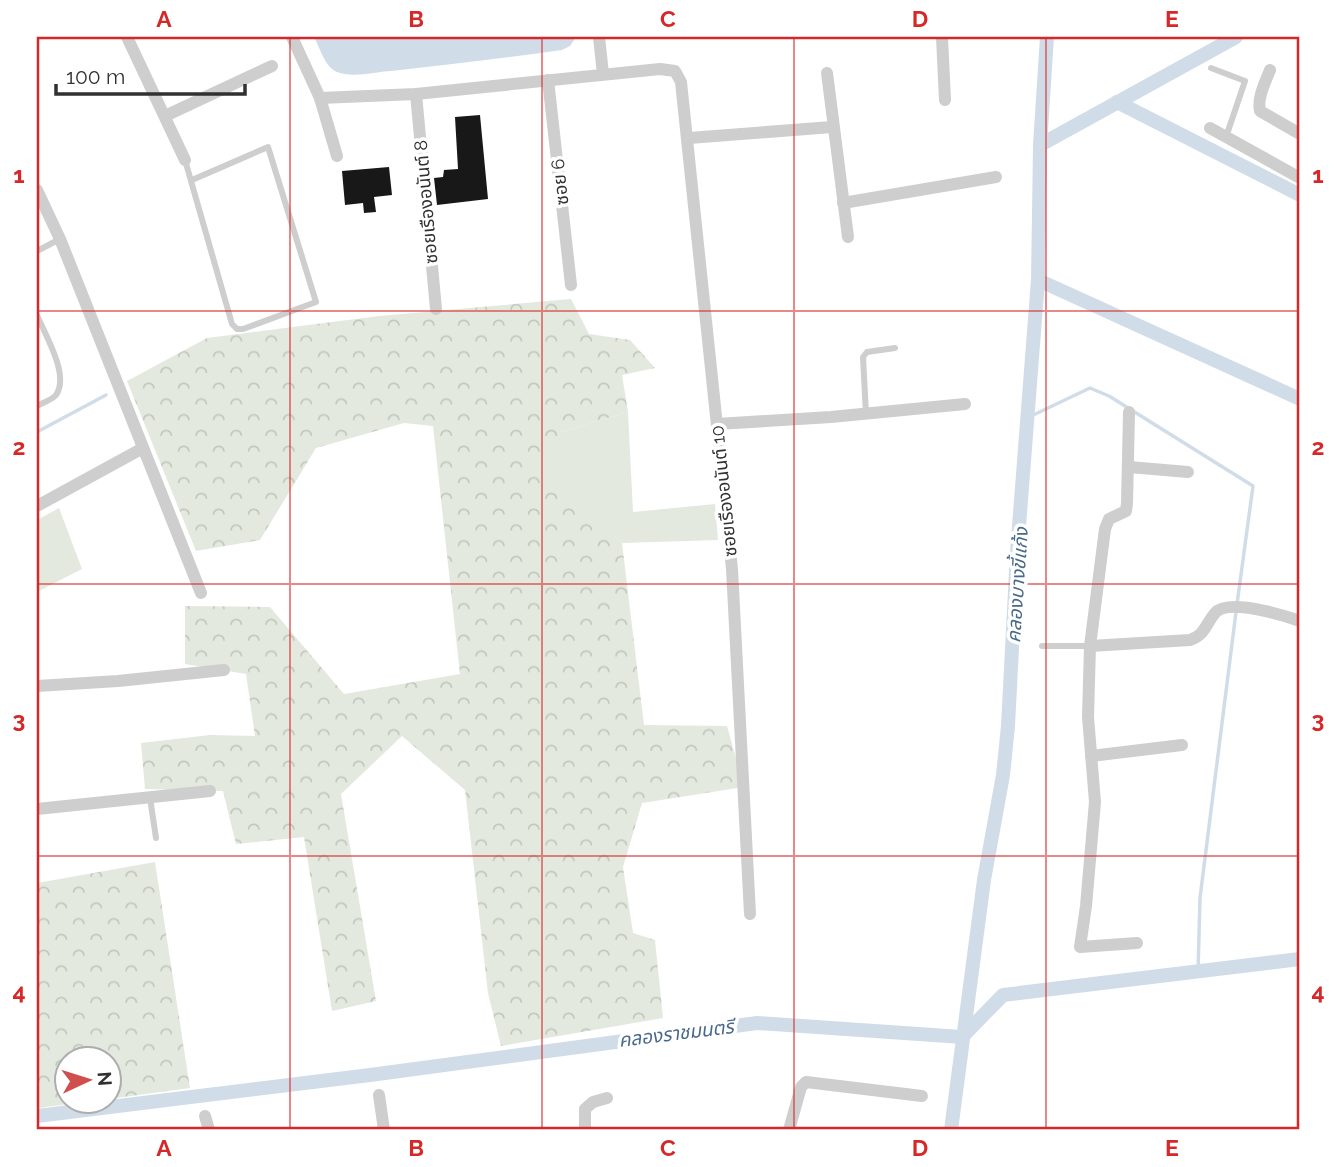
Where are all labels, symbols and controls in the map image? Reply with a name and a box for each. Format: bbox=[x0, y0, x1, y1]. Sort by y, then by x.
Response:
text: A bbox=[156, 5, 172, 32]
text: B bbox=[408, 5, 424, 32]
text: C bbox=[660, 5, 676, 32]
text: D bbox=[912, 5, 928, 32]
text: E bbox=[1165, 5, 1179, 32]
scale bar bbox=[56, 52, 245, 96]
text: 100 m bbox=[66, 64, 125, 89]
street label: ซอยเรืองอนันต์ 8 bbox=[410, 139, 441, 265]
street label: ซอย 6 bbox=[547, 158, 572, 206]
text: 1 bbox=[13, 161, 25, 188]
text: 1 bbox=[1312, 161, 1324, 188]
street label: ซอยเรืองอนันต์ 10 bbox=[706, 424, 741, 558]
text: 2 bbox=[13, 433, 25, 460]
text: 2 bbox=[1312, 433, 1324, 460]
water label: คลองบางขี้แก้ง bbox=[1000, 526, 1032, 644]
text: 3 bbox=[13, 706, 25, 733]
text: 3 bbox=[1312, 706, 1324, 733]
text: 4 bbox=[12, 978, 26, 1005]
text: 4 bbox=[1311, 978, 1325, 1005]
water label: คลองราชมนตรี bbox=[617, 1015, 739, 1051]
north arrow bbox=[52, 1044, 122, 1114]
text: N bbox=[93, 1071, 116, 1087]
text: A bbox=[156, 1134, 172, 1161]
text: B bbox=[408, 1134, 424, 1161]
text: C bbox=[660, 1134, 676, 1161]
text: D bbox=[912, 1134, 928, 1161]
text: E bbox=[1165, 1134, 1179, 1161]

